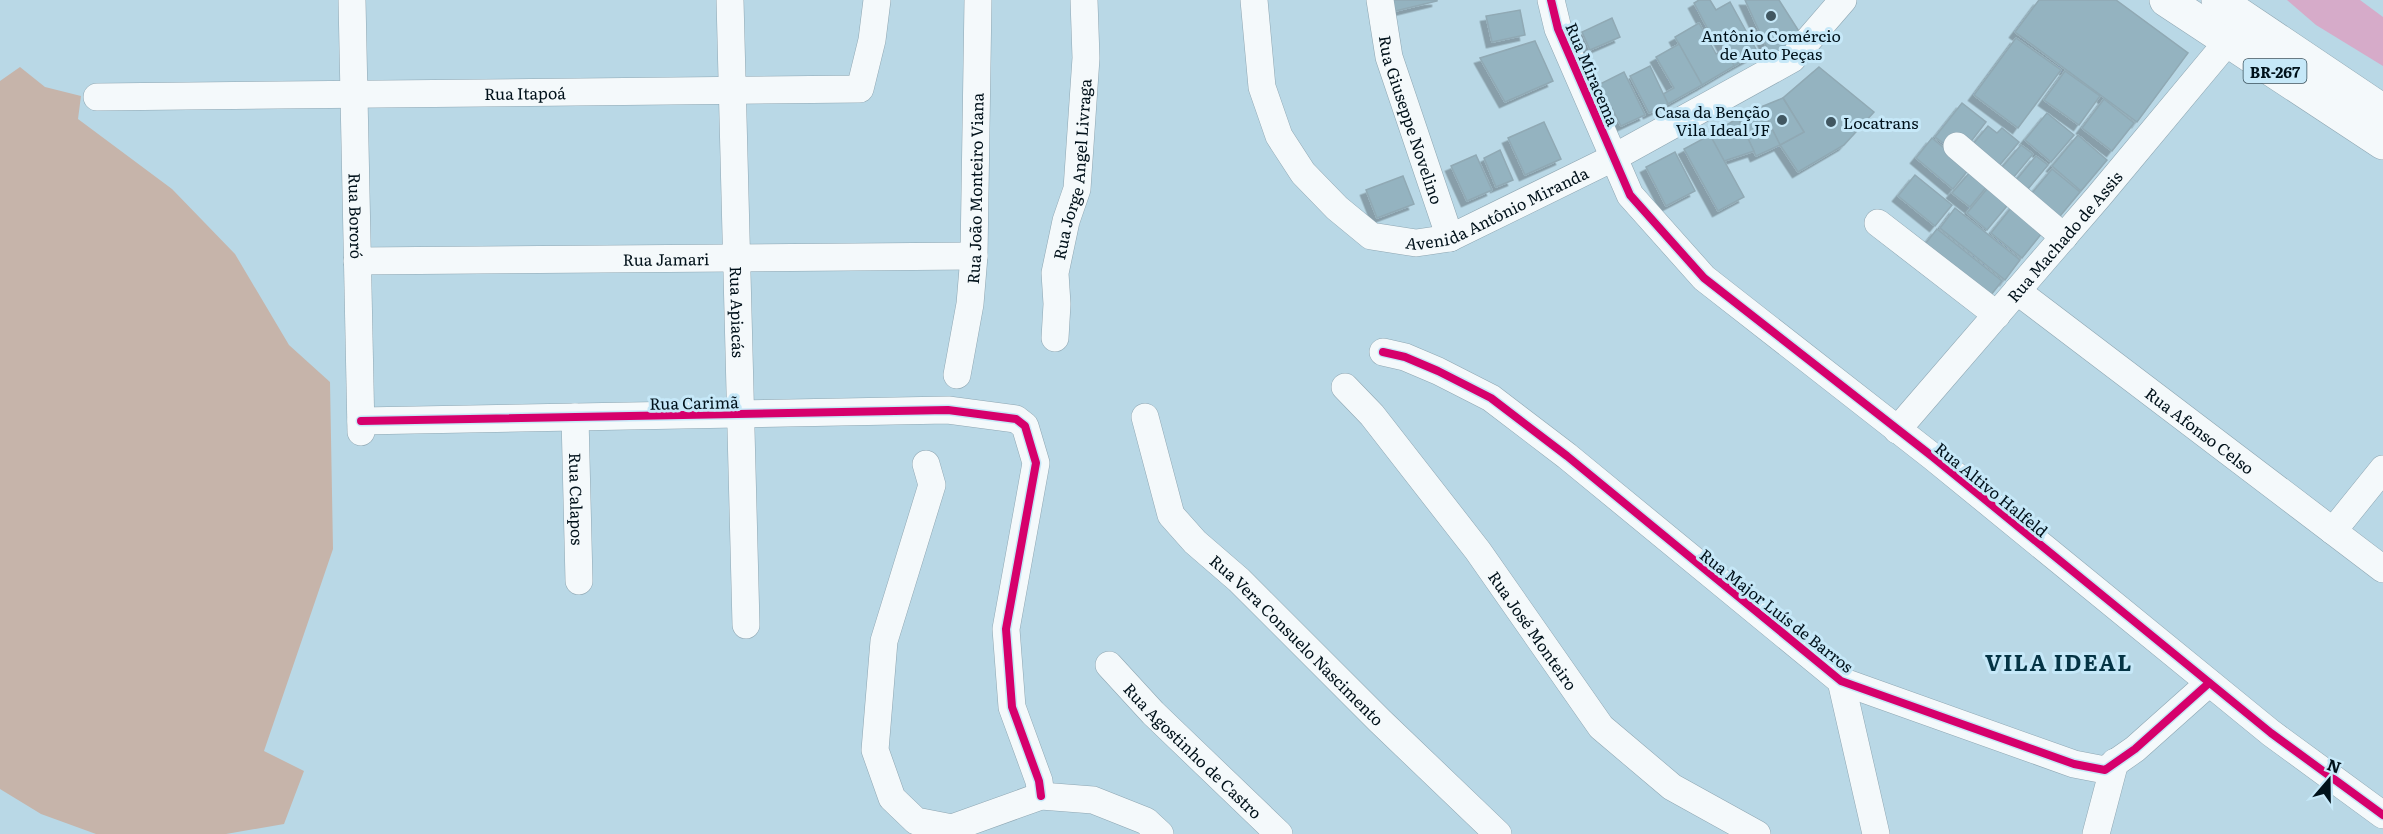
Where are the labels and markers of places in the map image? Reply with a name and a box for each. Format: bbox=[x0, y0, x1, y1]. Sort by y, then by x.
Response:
marker: Antônio Comércio de Auto Peças bbox=[1764, 9, 1778, 23]
place label: Antônio Comércio de Auto Peças bbox=[1701, 23, 1841, 65]
place label: Casa da Benção Vila Ideal JF bbox=[1655, 99, 1770, 141]
place label: Locatrans bbox=[1843, 110, 1919, 134]
marker: Casa da Benção Vila Ideal JF bbox=[1775, 113, 1789, 127]
marker: Locatrans bbox=[1824, 115, 1838, 129]

